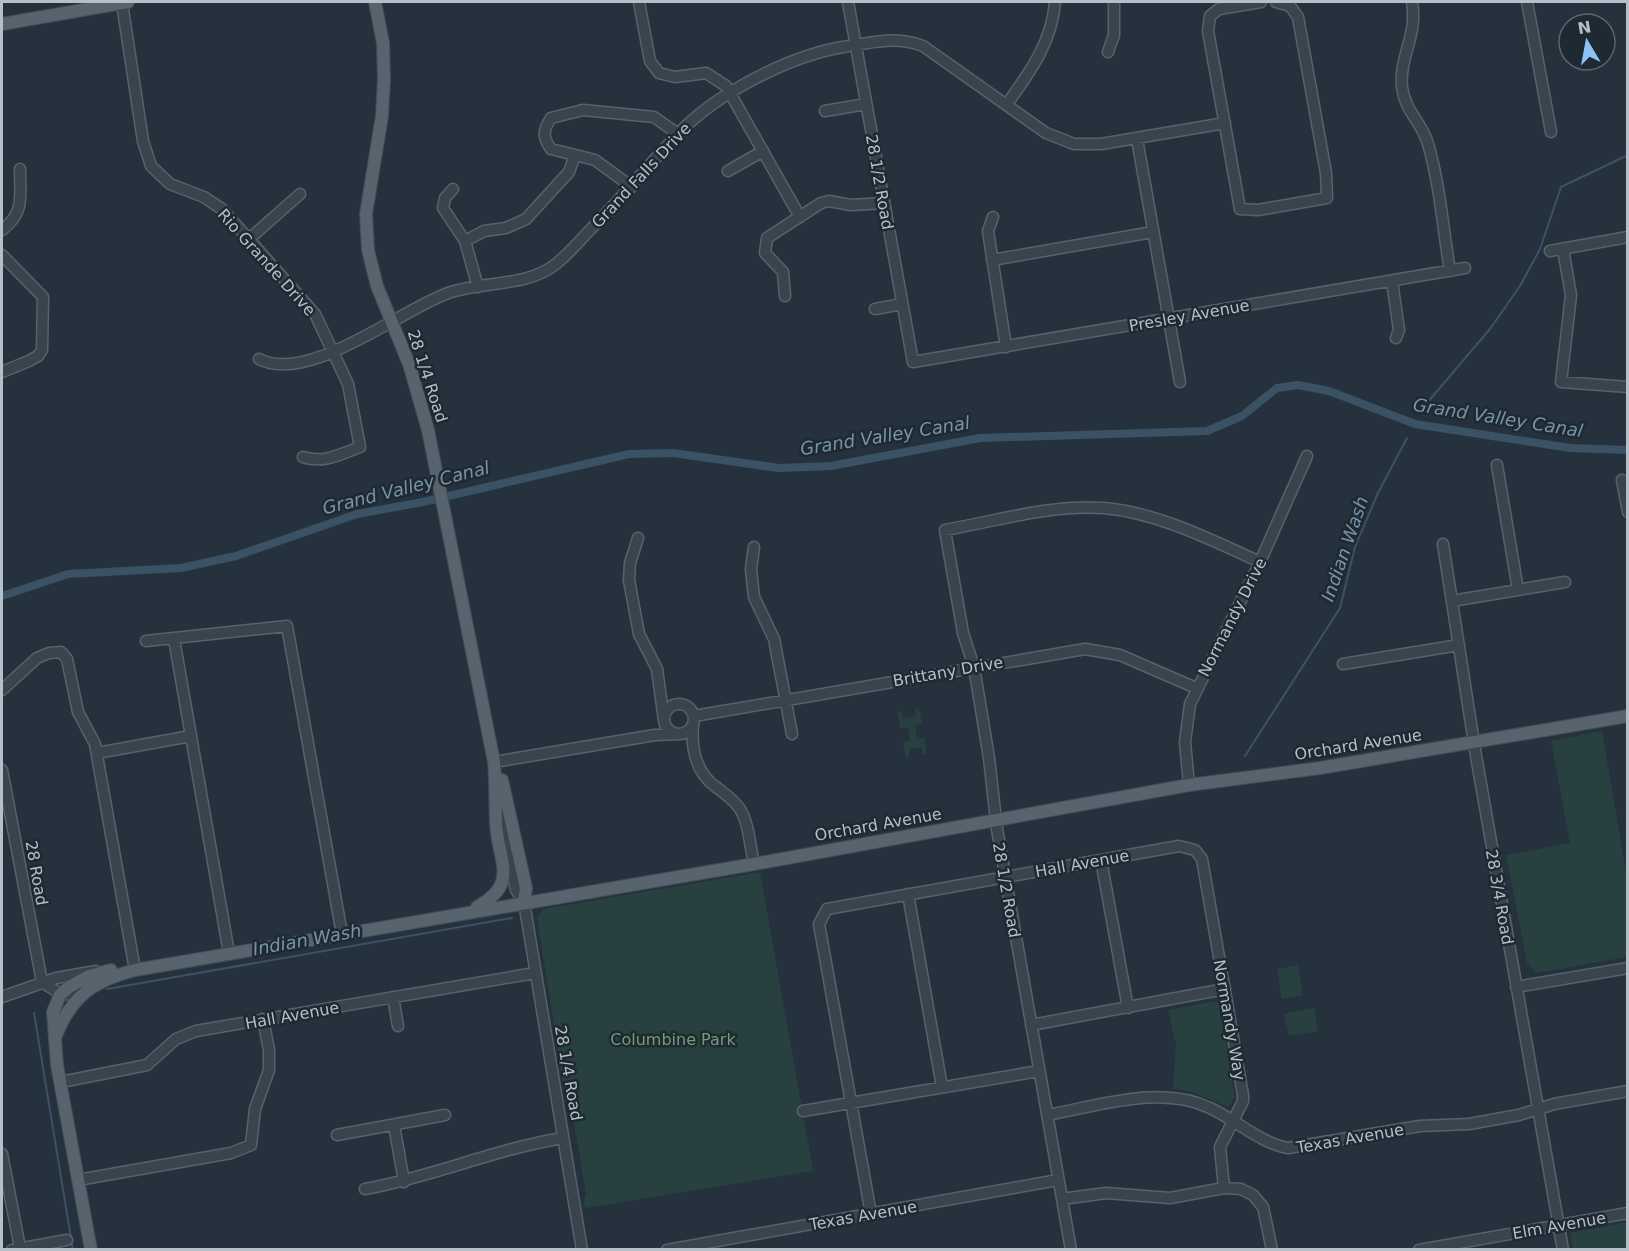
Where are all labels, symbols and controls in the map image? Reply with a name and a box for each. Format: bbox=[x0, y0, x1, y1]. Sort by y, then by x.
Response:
north arrow bbox=[1557, 12, 1617, 72]
text: N bbox=[1576, 17, 1593, 38]
street label: Grand Falls Drive bbox=[588, 119, 695, 232]
street label: 28 1/2 Road bbox=[862, 133, 897, 231]
street label: Rio Grande Drive bbox=[214, 205, 320, 320]
street label: Presley Avenue bbox=[1127, 296, 1251, 335]
street label: 28 1/4 Road bbox=[404, 327, 451, 425]
water label: Grand Valley Canal bbox=[1412, 394, 1584, 441]
water label: Grand Valley Canal bbox=[799, 412, 971, 459]
water label: Grand Valley Canal bbox=[320, 457, 492, 518]
water label: Indian Wash bbox=[1317, 493, 1372, 604]
street label: Normandy Drive bbox=[1194, 555, 1271, 680]
street label: Brittany Drive bbox=[891, 652, 1005, 691]
street label: Orchard Avenue bbox=[1293, 725, 1423, 764]
street label: Orchard Avenue bbox=[813, 804, 943, 845]
street label: 28 Road bbox=[21, 839, 52, 907]
street label: 28 1/2 Road bbox=[989, 841, 1024, 939]
street label: Hall Avenue bbox=[1034, 846, 1131, 881]
street label: 28 3/4 Road bbox=[1482, 848, 1517, 946]
water label: Indian Wash bbox=[251, 920, 363, 959]
street label: Normandy Way bbox=[1210, 958, 1249, 1082]
street label: Hall Avenue bbox=[244, 998, 341, 1033]
street label: 28 1/4 Road bbox=[551, 1024, 586, 1122]
park label: Columbine Park bbox=[610, 1030, 736, 1049]
street label: Texas Avenue bbox=[1294, 1120, 1405, 1157]
street label: Texas Avenue bbox=[807, 1197, 918, 1234]
street label: Elm Avenue bbox=[1511, 1208, 1607, 1243]

